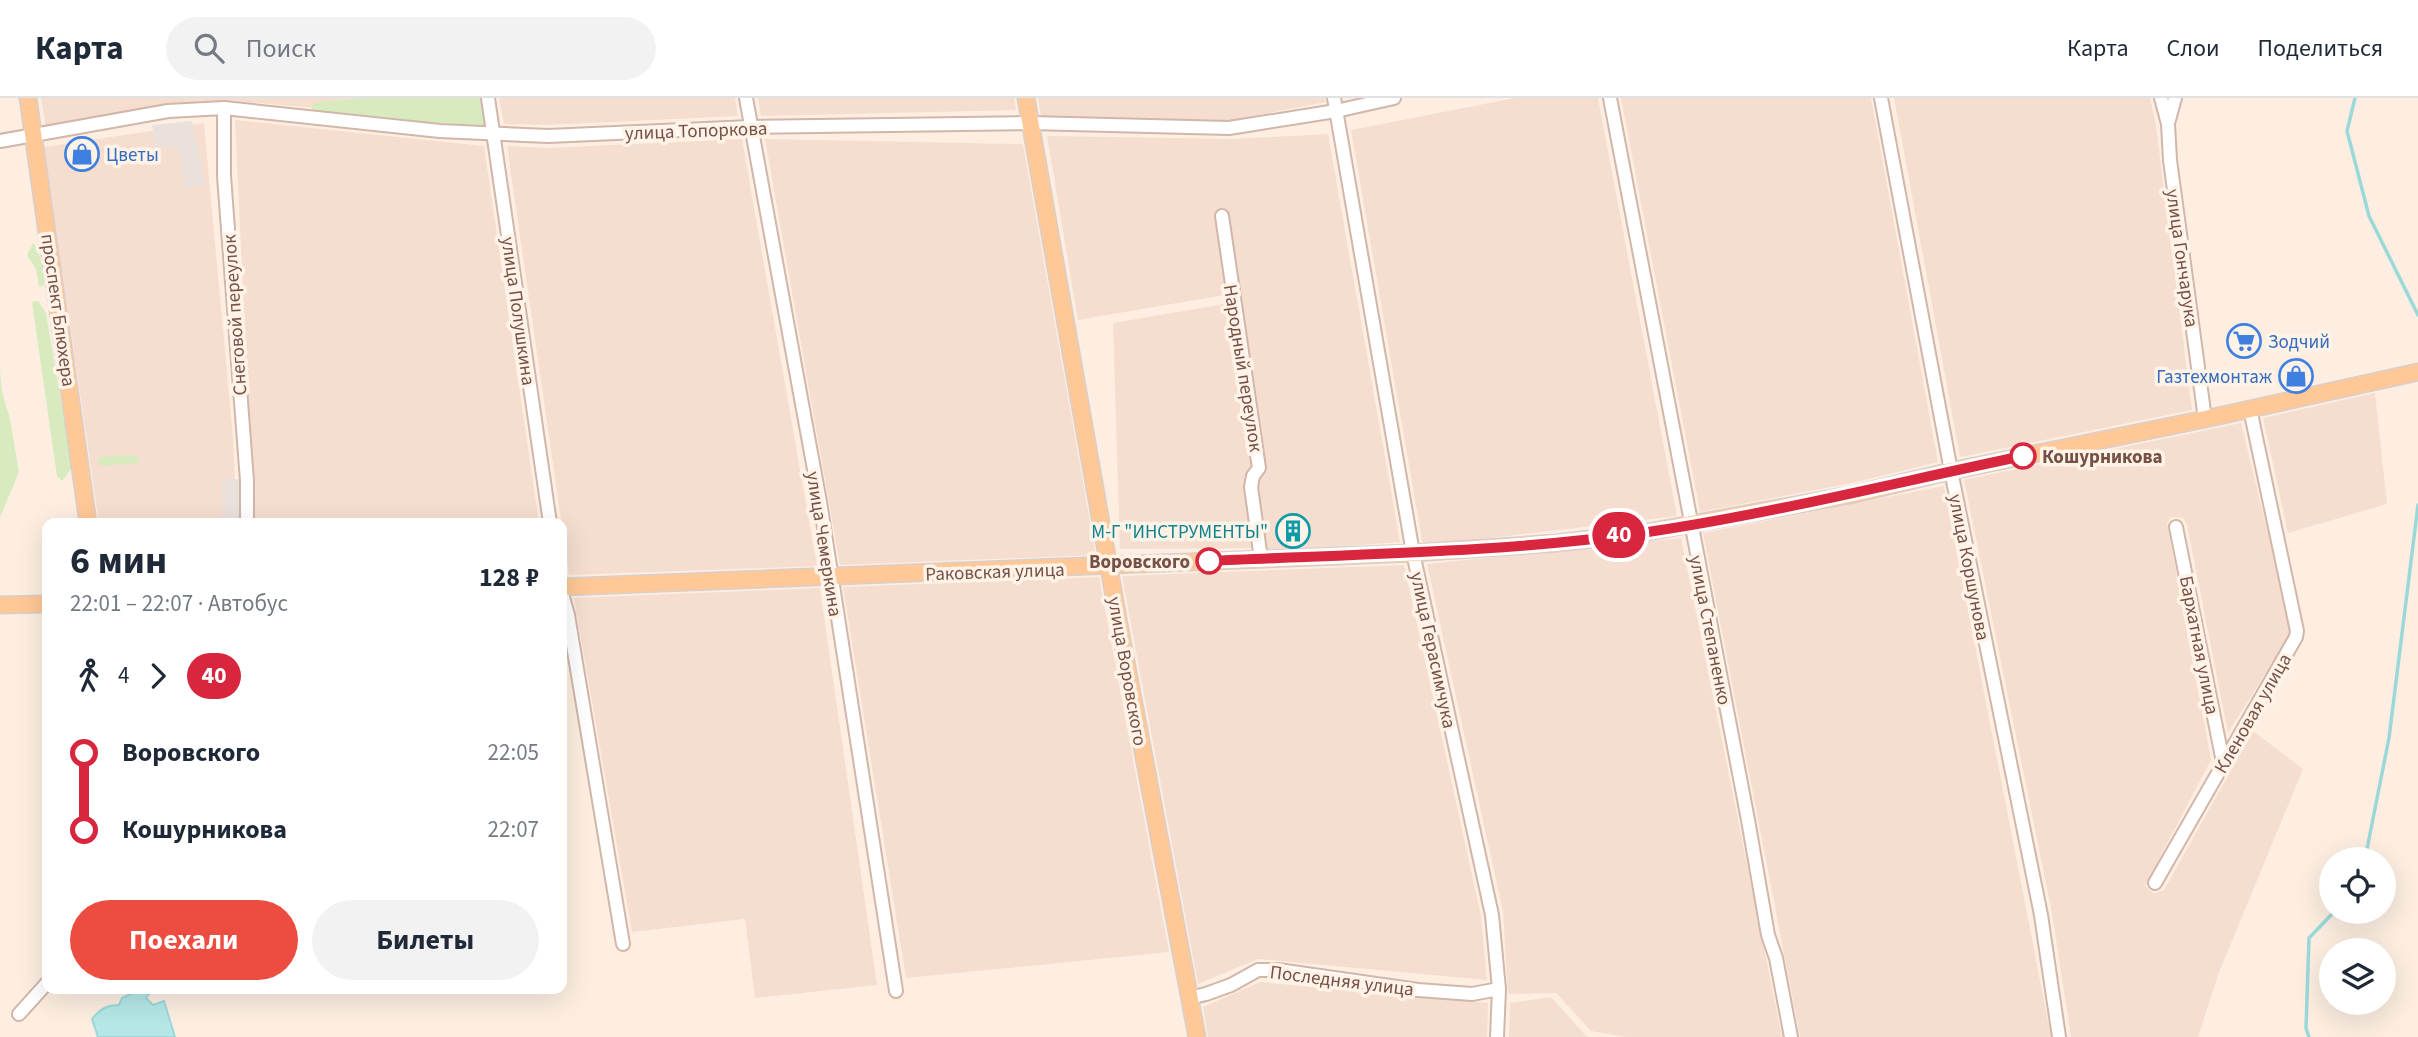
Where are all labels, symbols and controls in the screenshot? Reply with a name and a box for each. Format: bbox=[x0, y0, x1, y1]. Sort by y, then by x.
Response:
search box bbox=[166, 17, 656, 80]
text: Карта bbox=[35, 25, 124, 72]
icon: search bbox=[190, 29, 228, 67]
text: Поиск bbox=[246, 30, 316, 67]
text: Карта bbox=[2067, 31, 2129, 66]
text: Слои bbox=[2167, 31, 2220, 66]
text: Поделиться bbox=[2258, 31, 2383, 66]
street label: улица Топоркова bbox=[624, 116, 768, 147]
shop icon: Цветы bbox=[63, 135, 101, 173]
place label: Цветы bbox=[106, 142, 159, 169]
street label: улица Гончарука bbox=[2158, 187, 2205, 329]
street label: проспект Блюхера bbox=[33, 232, 82, 388]
street label: Снеговой переулок bbox=[216, 233, 255, 396]
street label: улица Полушкина bbox=[494, 235, 541, 387]
street label: Народный переулок bbox=[1216, 282, 1269, 455]
supermarket icon: Зодчий bbox=[2225, 322, 2263, 360]
place label: Зодчий bbox=[2268, 329, 2330, 356]
shop icon: Газтехмонтаж bbox=[2277, 357, 2315, 395]
place label: Газтехмонтаж bbox=[2156, 364, 2272, 391]
marker: Кошурникова bbox=[2010, 443, 2036, 469]
place label: Кошурникова bbox=[2042, 444, 2163, 471]
street label: улица Чемеркина bbox=[799, 470, 848, 619]
street label: улица Коршунова bbox=[1941, 492, 1996, 643]
building icon: М-Г "ИНСТРУМЕНТЫ" bbox=[1274, 512, 1312, 550]
line badge: 40 bbox=[1588, 512, 1650, 558]
text: 40 bbox=[1606, 517, 1632, 552]
place label: М-Г "ИНСТРУМЕНТЫ" bbox=[1091, 519, 1268, 546]
text: 6 мин bbox=[70, 534, 167, 588]
marker: Воровского bbox=[1196, 548, 1222, 574]
place label: Воровского bbox=[1089, 549, 1190, 576]
street label: улица Степаненко bbox=[1682, 553, 1737, 708]
street label: Раковская улица bbox=[925, 557, 1065, 588]
text: 128 ₽ bbox=[479, 559, 539, 596]
street label: улица Герасимчука bbox=[1403, 570, 1462, 731]
street label: Бархатная улица bbox=[2172, 574, 2225, 717]
text: 22:01 – 22:07 · Автобус bbox=[70, 587, 288, 620]
street label: улица Воровского bbox=[1100, 595, 1153, 748]
street label: Кленовая улица bbox=[2208, 649, 2299, 779]
icon: walk bbox=[70, 657, 108, 695]
icon: forward bbox=[139, 657, 177, 695]
text: 40 bbox=[201, 658, 227, 693]
text: 4 bbox=[118, 659, 129, 692]
text: Воровского bbox=[122, 734, 260, 771]
text: 22:05 bbox=[488, 736, 539, 769]
text: Кошурникова bbox=[122, 811, 287, 848]
text: 22:07 bbox=[488, 813, 539, 846]
map controls bbox=[2319, 847, 2396, 1015]
button: locate bbox=[2319, 847, 2396, 924]
button: Поехали bbox=[70, 900, 298, 980]
button: Билеты bbox=[312, 900, 539, 980]
button: layers bbox=[2319, 938, 2396, 1015]
street label: Последняя улица bbox=[1268, 959, 1415, 1004]

